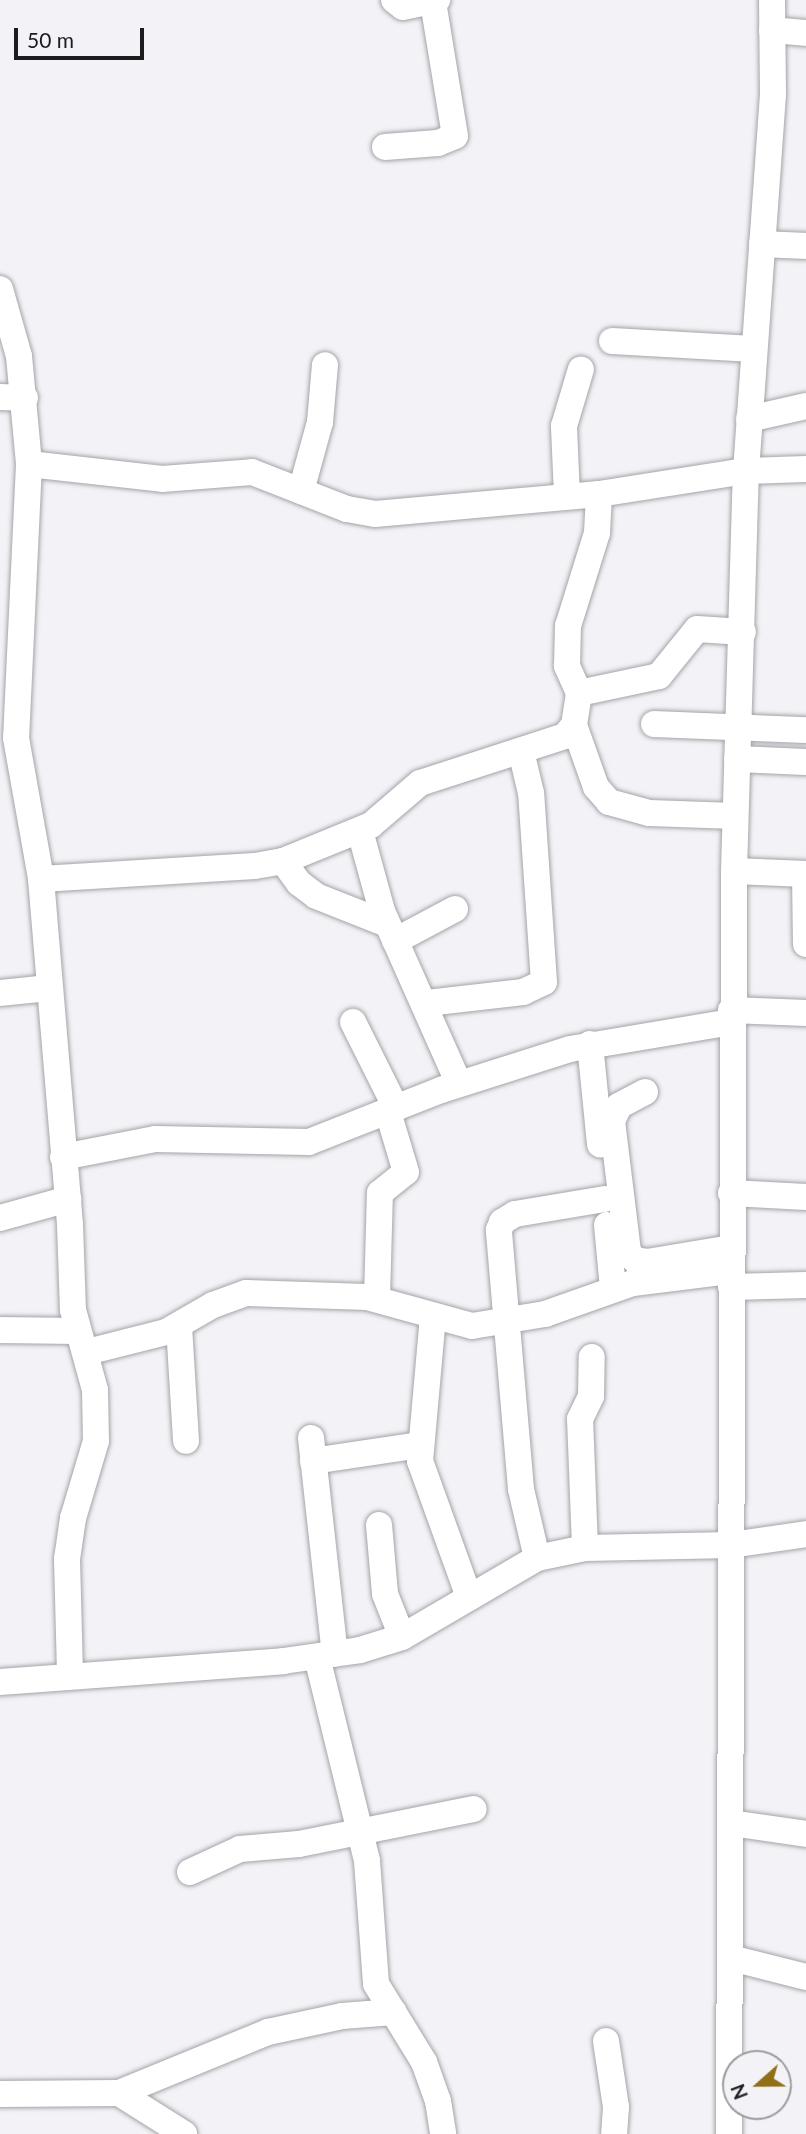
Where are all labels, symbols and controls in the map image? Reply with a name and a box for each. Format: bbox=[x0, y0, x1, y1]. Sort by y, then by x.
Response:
scale bar bbox=[18, 14, 147, 58]
text: 50 m bbox=[27, 27, 74, 52]
north arrow bbox=[722, 2050, 792, 2120]
text: N bbox=[725, 2081, 752, 2103]

